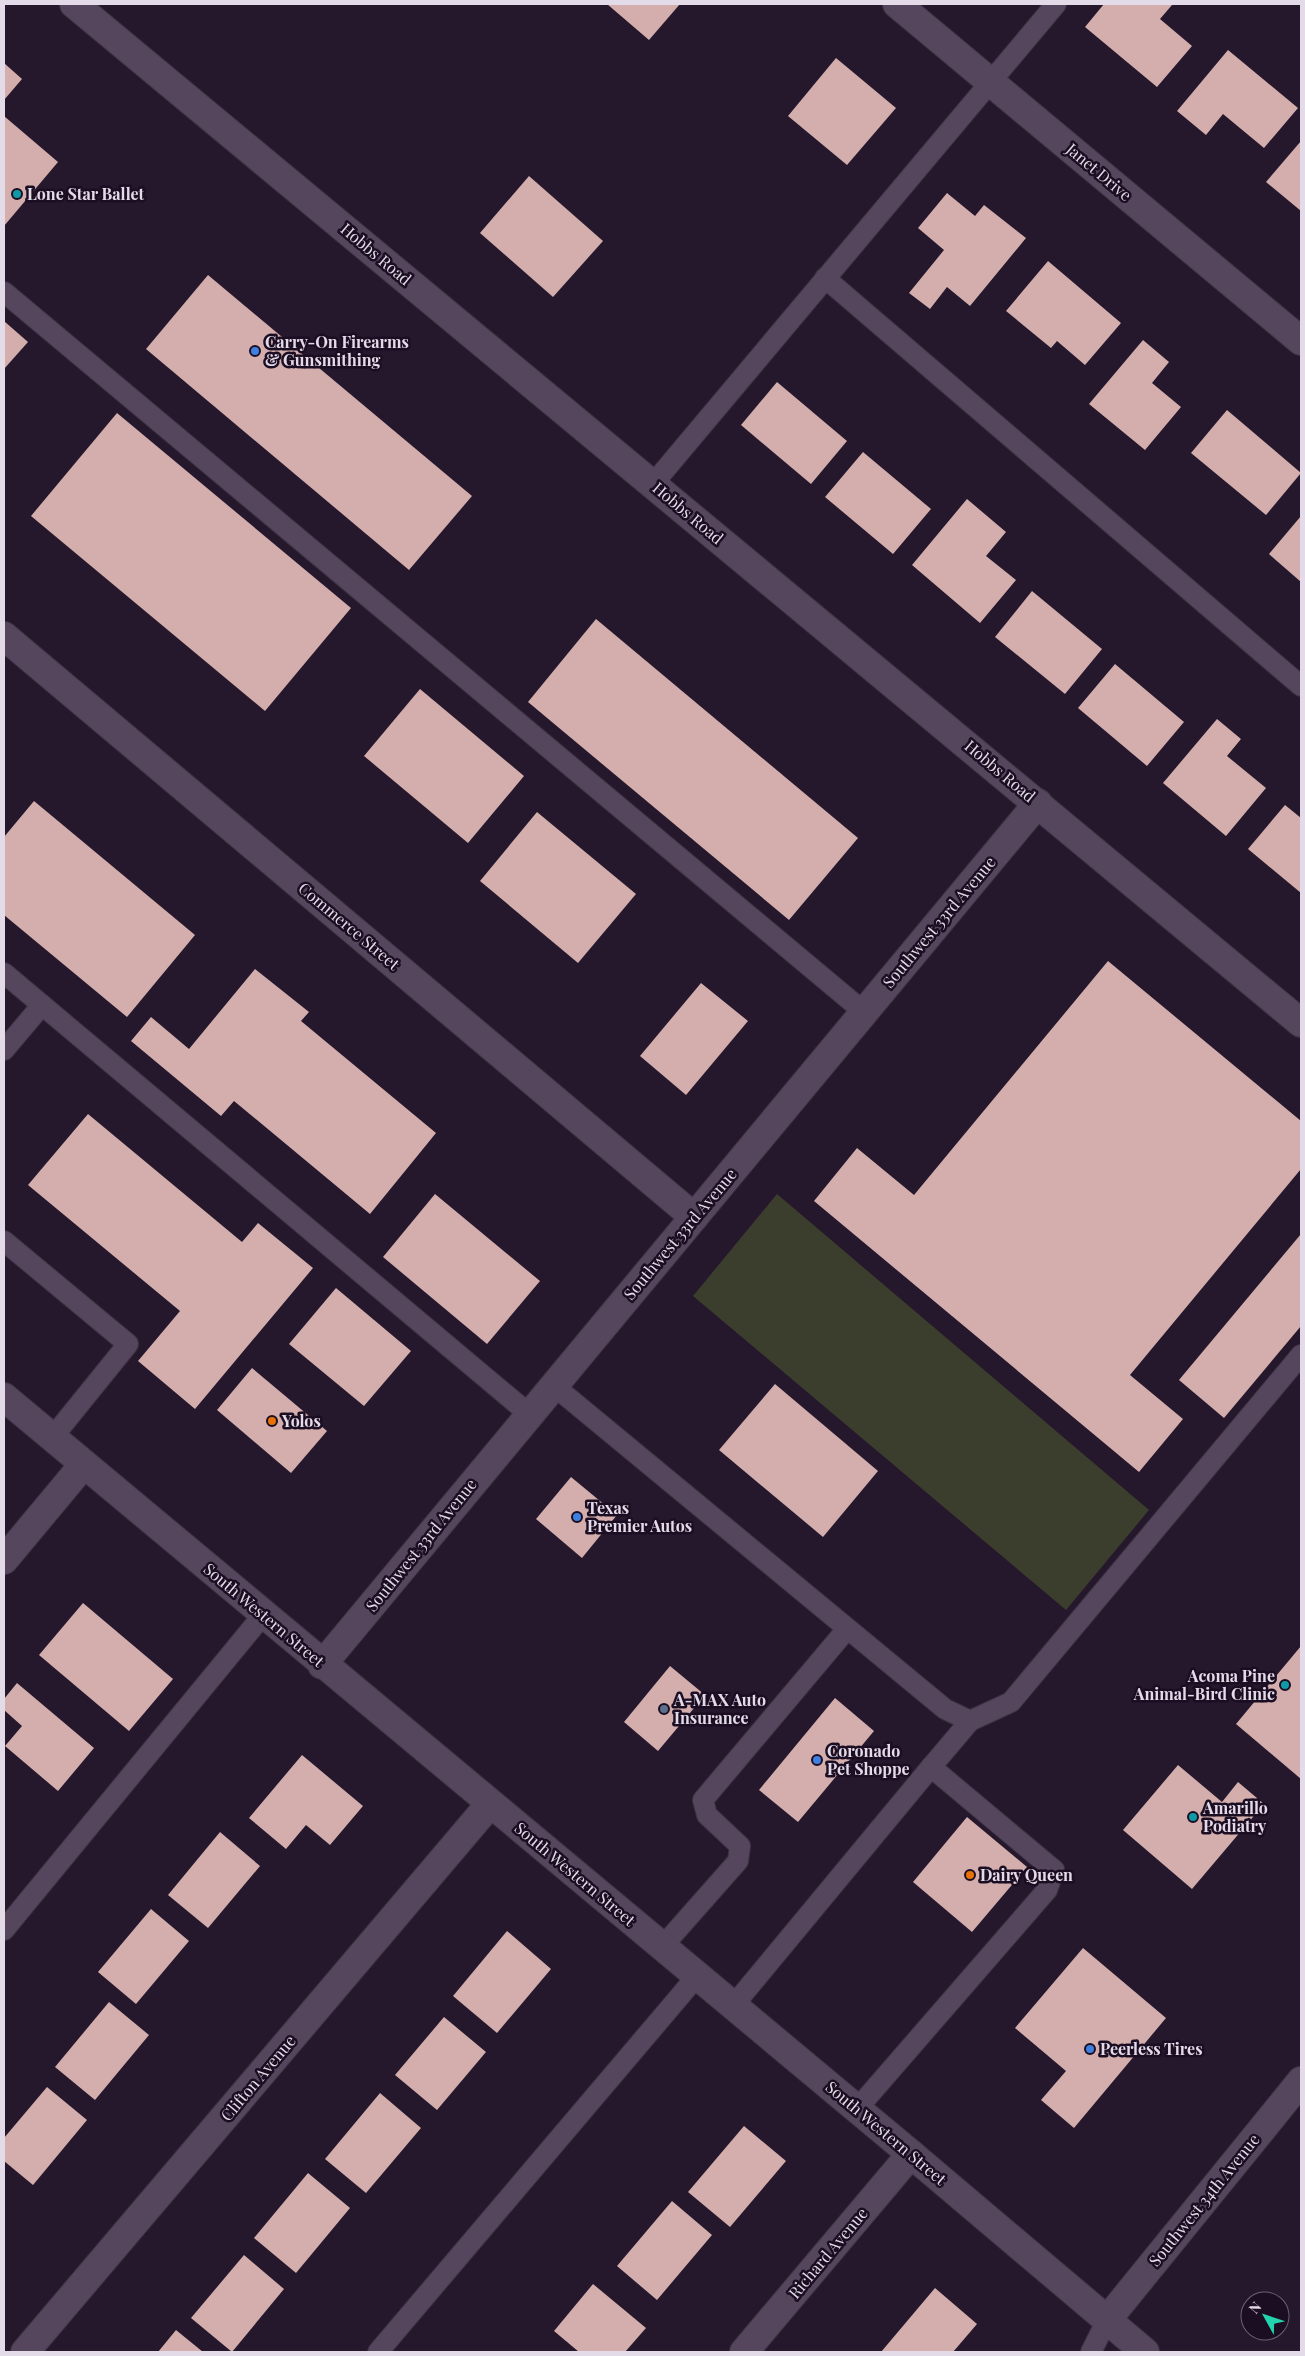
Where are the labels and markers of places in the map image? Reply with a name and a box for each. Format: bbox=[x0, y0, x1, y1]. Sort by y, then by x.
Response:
place label: Lone Star Ballet bbox=[27, 183, 145, 204]
marker: Lone Star Ballet bbox=[11, 188, 23, 200]
place label: Carry-On Firearms & Gunsmithing bbox=[265, 331, 409, 370]
marker: Carry-On Firearms & Gunsmithing bbox=[249, 345, 261, 357]
place label: Yolos bbox=[281, 1410, 321, 1431]
marker: Yolos bbox=[266, 1415, 278, 1427]
place label: Texas Premier Autos bbox=[587, 1497, 692, 1536]
marker: Texas Premier Autos bbox=[571, 1511, 583, 1523]
place label: Acoma Pine Animal-Bird Clinic bbox=[1133, 1665, 1275, 1704]
marker: Acoma Pine Animal-Bird Clinic bbox=[1279, 1679, 1291, 1691]
place label: A-MAX Auto Insurance bbox=[673, 1689, 766, 1728]
marker: A-MAX Auto Insurance bbox=[658, 1703, 670, 1715]
place label: Coronado Pet Shoppe bbox=[827, 1740, 910, 1779]
marker: Coronado Pet Shoppe bbox=[811, 1754, 823, 1766]
place label: Amarillo Podiatry bbox=[1202, 1797, 1268, 1836]
marker: Amarillo Podiatry bbox=[1187, 1811, 1199, 1823]
place label: Dairy Queen bbox=[980, 1864, 1073, 1885]
marker: Dairy Queen bbox=[964, 1869, 976, 1881]
place label: Peerless Tires bbox=[1100, 2038, 1203, 2059]
marker: Peerless Tires bbox=[1084, 2043, 1096, 2055]

